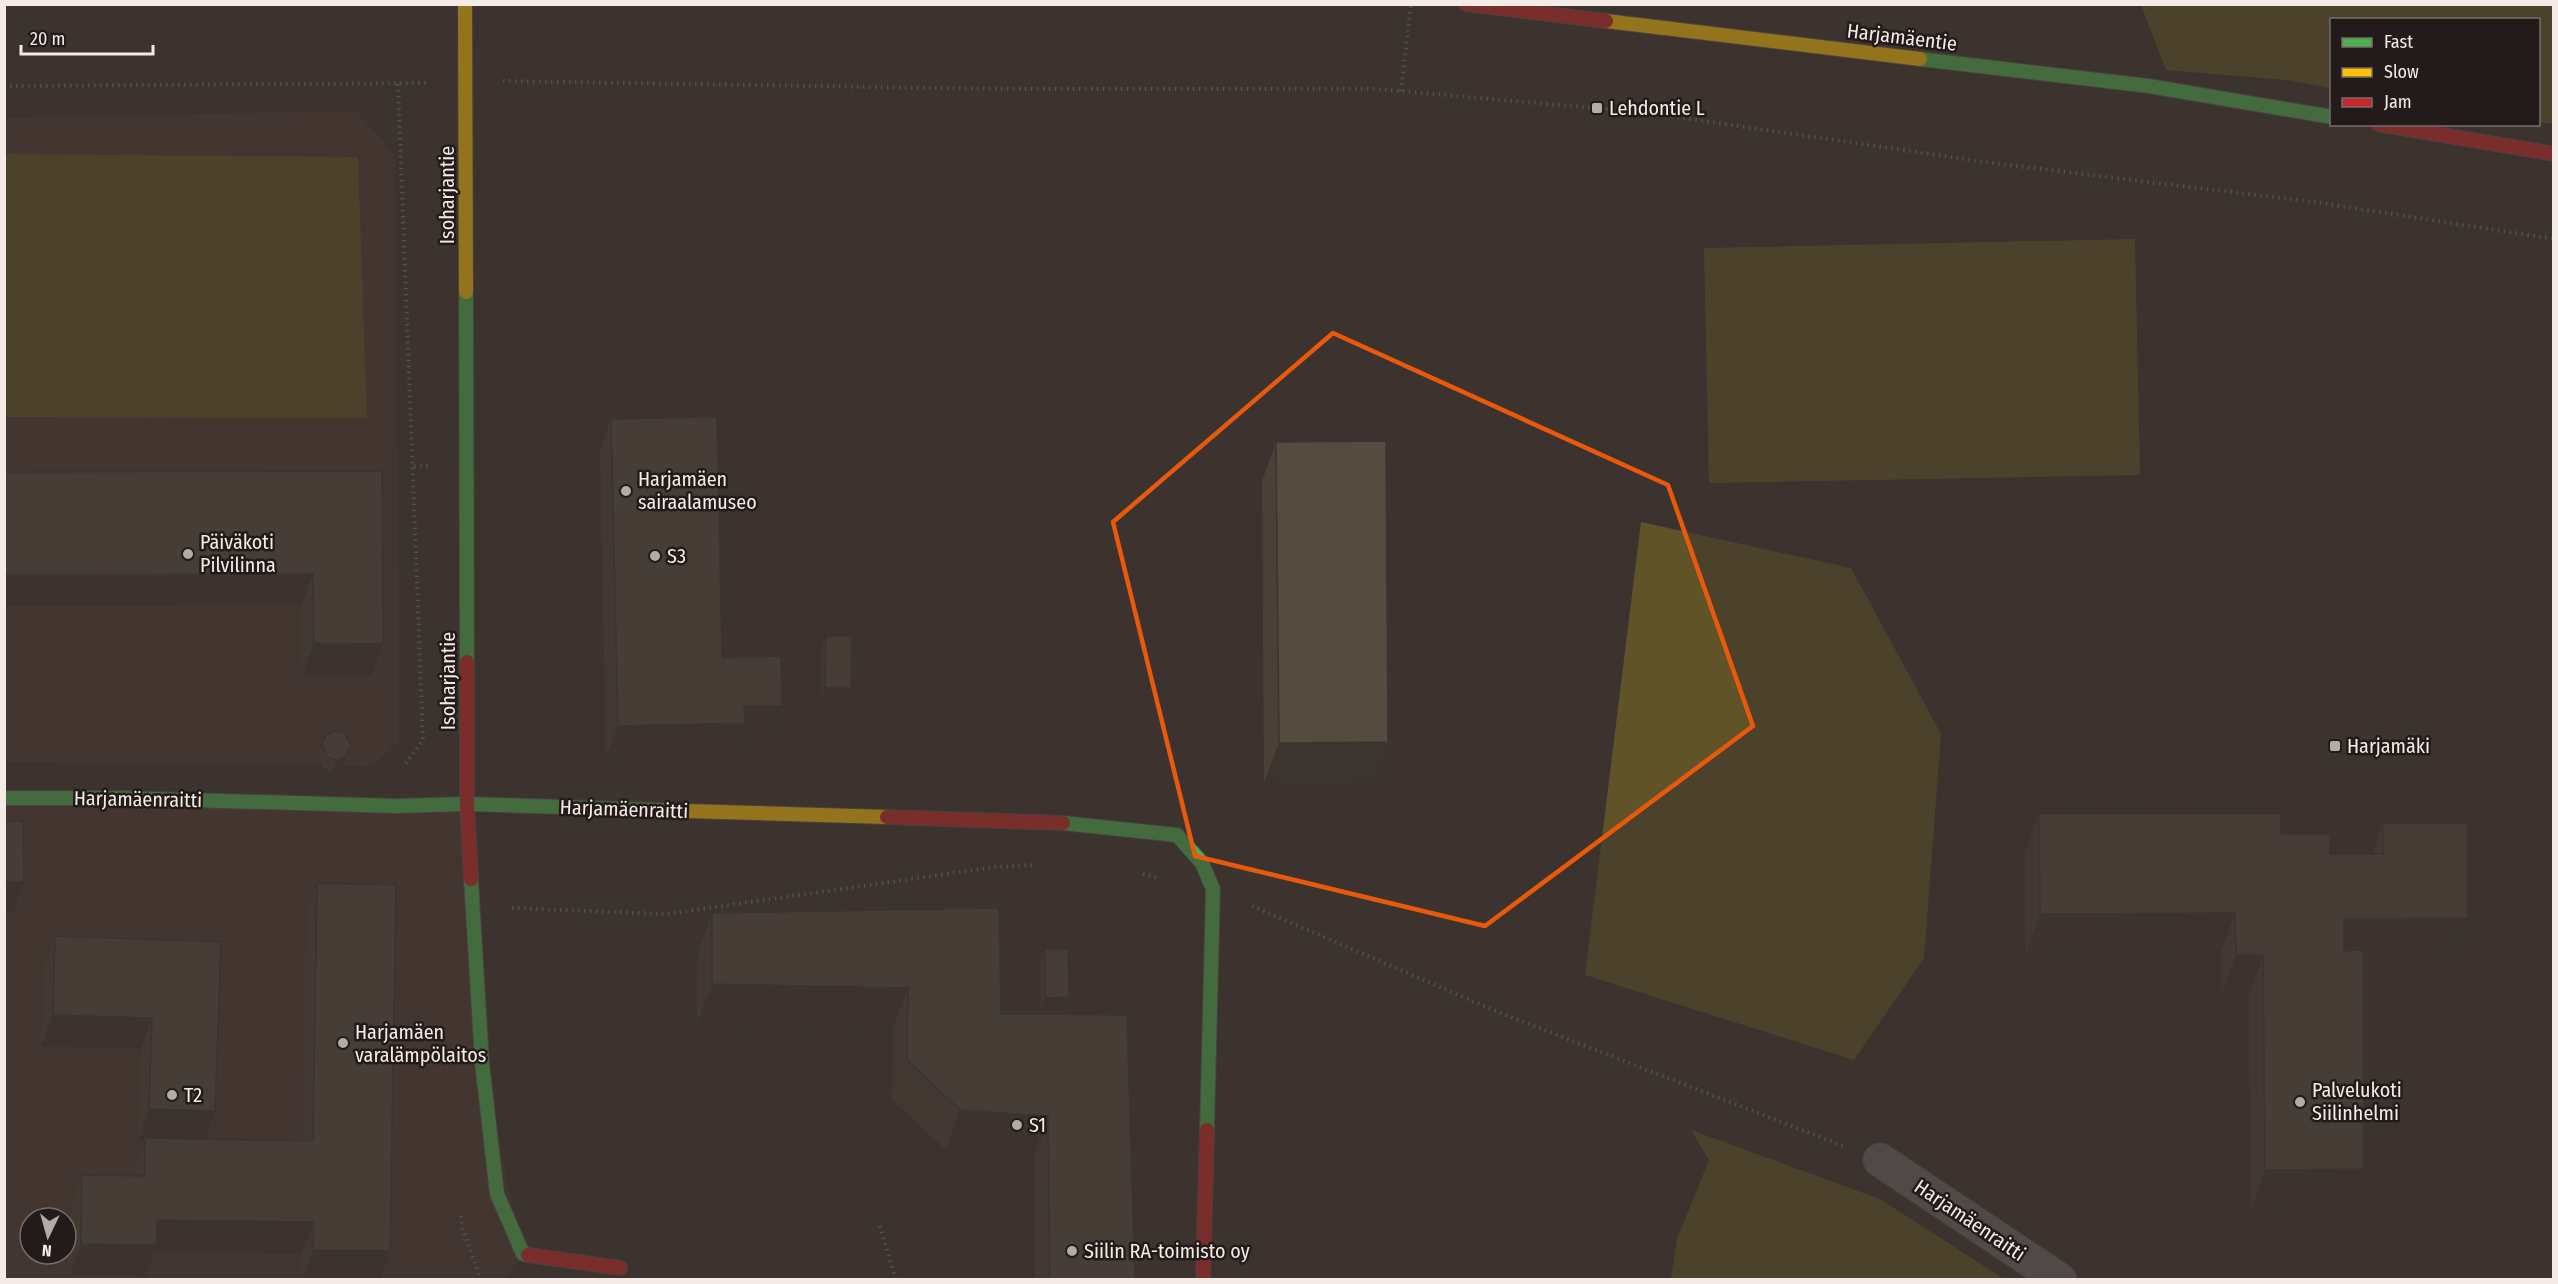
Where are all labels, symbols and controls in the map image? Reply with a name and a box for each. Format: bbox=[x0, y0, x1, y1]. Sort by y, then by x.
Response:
scale bar bbox=[21, 18, 153, 56]
street label: Harjamäentie bbox=[1846, 18, 1958, 56]
legend bbox=[2330, 18, 2540, 126]
text: 20 m bbox=[30, 28, 65, 50]
text: Fast bbox=[2384, 31, 2413, 53]
text: Slow bbox=[2384, 61, 2419, 83]
text: Jam bbox=[2384, 91, 2412, 113]
place label: Lehdontie L bbox=[1609, 96, 1705, 120]
marker: Lehdontie L bbox=[1590, 101, 1604, 115]
street label: Isoharjantie bbox=[435, 146, 459, 244]
place label: Harjamäen sairaalamuseo bbox=[638, 467, 757, 514]
marker: Harjamäen sairaalamuseo bbox=[619, 484, 633, 498]
place label: Päiväkoti Pilvilinna bbox=[200, 530, 276, 577]
place label: S3 bbox=[667, 544, 686, 568]
marker: Päiväkoti Pilvilinna bbox=[181, 547, 195, 561]
marker: S3 bbox=[648, 549, 662, 563]
street label: Isoharjantie bbox=[436, 632, 460, 730]
place label: Harjamäki bbox=[2347, 734, 2430, 758]
marker: Harjamäki bbox=[2328, 739, 2342, 753]
street label: Harjamäenraitti bbox=[74, 786, 202, 812]
street label: Harjamäenraitti bbox=[559, 795, 689, 823]
place label: Harjamäen varalämpölaitos bbox=[355, 1020, 486, 1067]
marker: Harjamäen varalämpölaitos bbox=[336, 1036, 350, 1050]
place label: Palvelukoti Siilinhelmi bbox=[2312, 1078, 2402, 1125]
place label: T2 bbox=[184, 1083, 202, 1107]
marker: T2 bbox=[165, 1088, 179, 1102]
marker: Palvelukoti Siilinhelmi bbox=[2293, 1095, 2307, 1109]
place label: S1 bbox=[1029, 1113, 1046, 1137]
marker: S1 bbox=[1010, 1118, 1024, 1132]
street label: Harjamäenraitti bbox=[1910, 1174, 2030, 1266]
north arrow bbox=[18, 1206, 78, 1266]
place label: Siilin RA-toimisto oy bbox=[1084, 1239, 1250, 1263]
text: N bbox=[41, 1241, 52, 1260]
marker: Siilin RA-toimisto oy bbox=[1065, 1244, 1079, 1258]

